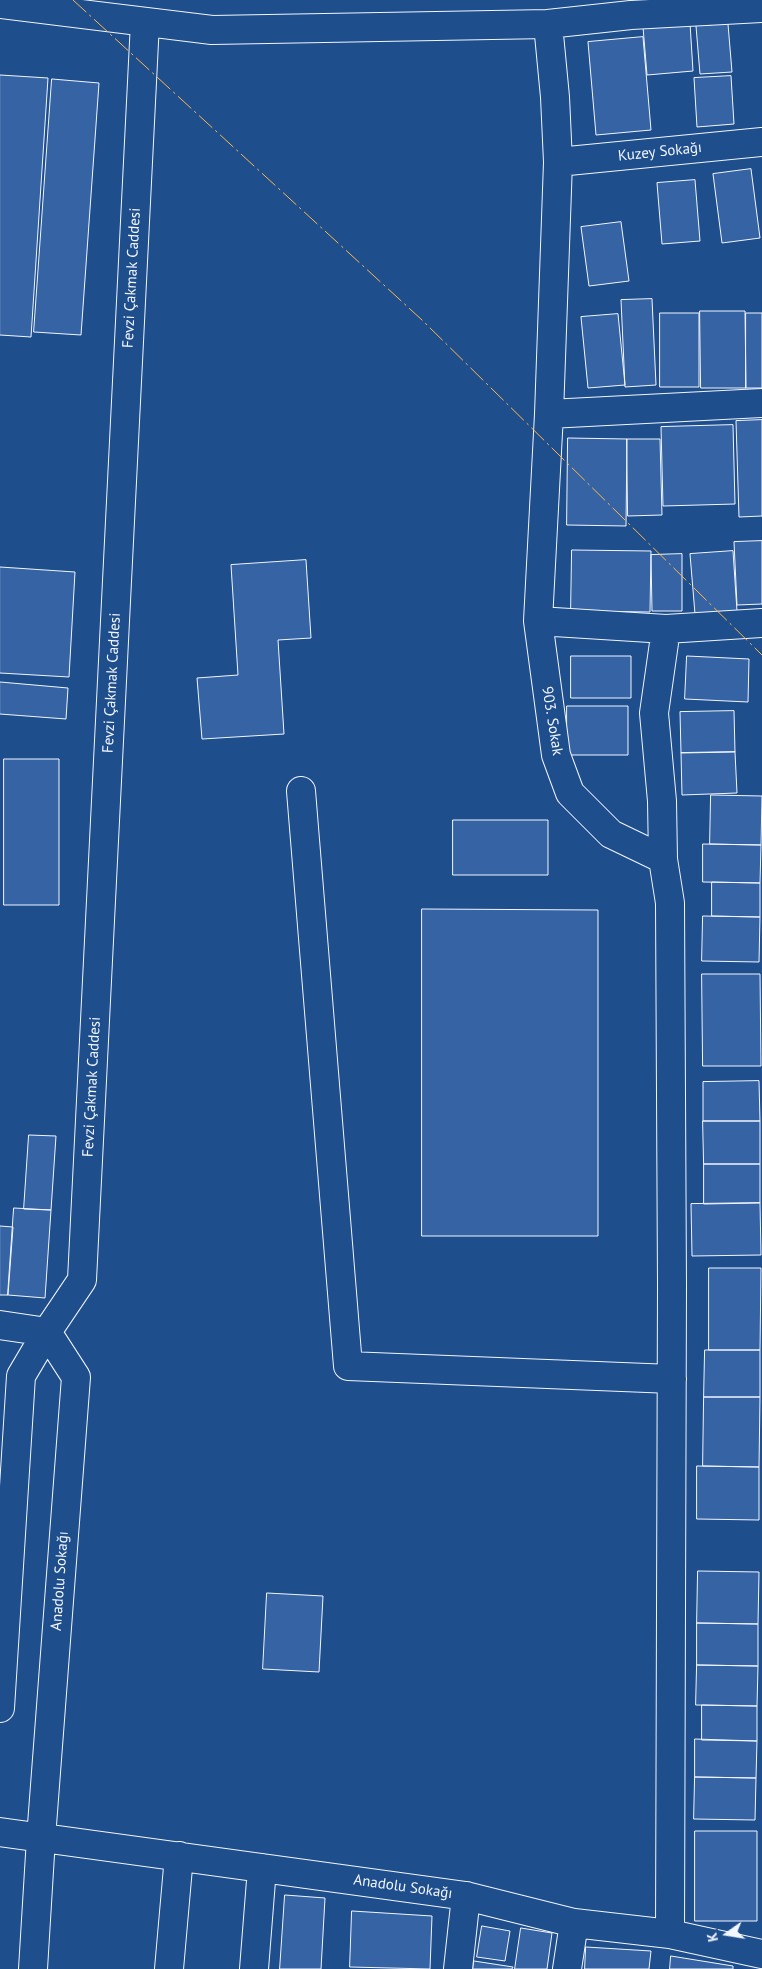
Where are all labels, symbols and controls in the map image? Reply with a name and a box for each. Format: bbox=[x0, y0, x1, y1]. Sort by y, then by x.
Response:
street label: Kuzey Sokağı bbox=[617, 139, 703, 165]
street label: Fevzi Çakmak Caddesi bbox=[119, 207, 145, 349]
street label: Fevzi Çakmak Caddesi bbox=[99, 612, 125, 754]
street label: 903. Sokak bbox=[538, 685, 566, 757]
street label: Fevzi Çakmak Caddesi bbox=[79, 1016, 105, 1158]
street label: Anadolu Sokağı bbox=[48, 1531, 72, 1631]
street label: Anadolu Sokağı bbox=[352, 1871, 454, 1903]
north arrow bbox=[702, 1909, 752, 1959]
text: K bbox=[703, 1931, 722, 1944]

